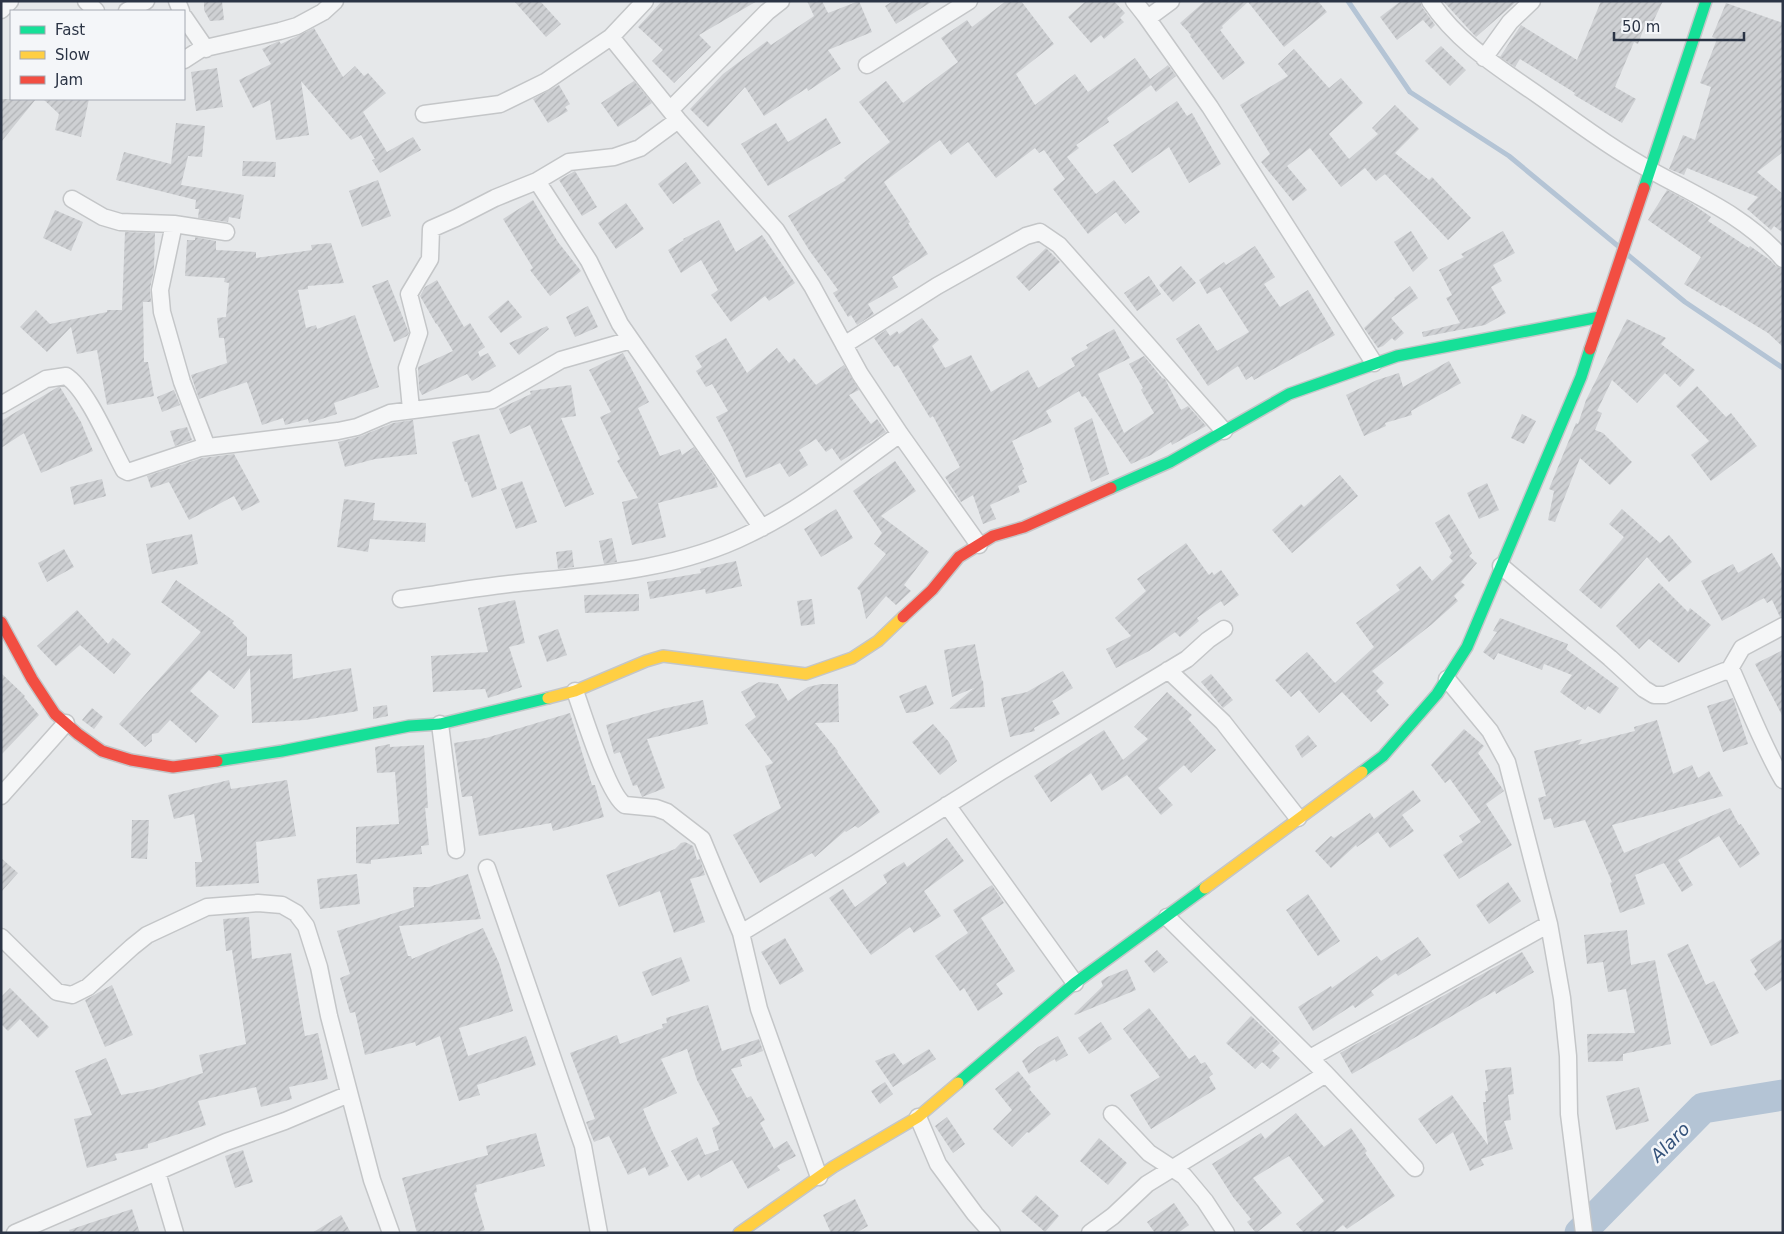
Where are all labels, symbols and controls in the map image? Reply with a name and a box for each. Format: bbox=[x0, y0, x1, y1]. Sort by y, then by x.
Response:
legend bbox=[10, 10, 185, 100]
scale bar bbox=[1614, 10, 1744, 42]
text: 50 m bbox=[1622, 18, 1660, 36]
text: Fast bbox=[55, 21, 85, 39]
text: Slow bbox=[55, 46, 90, 64]
text: Jam bbox=[54, 71, 83, 89]
water label: Alaro bbox=[1645, 1118, 1694, 1167]

